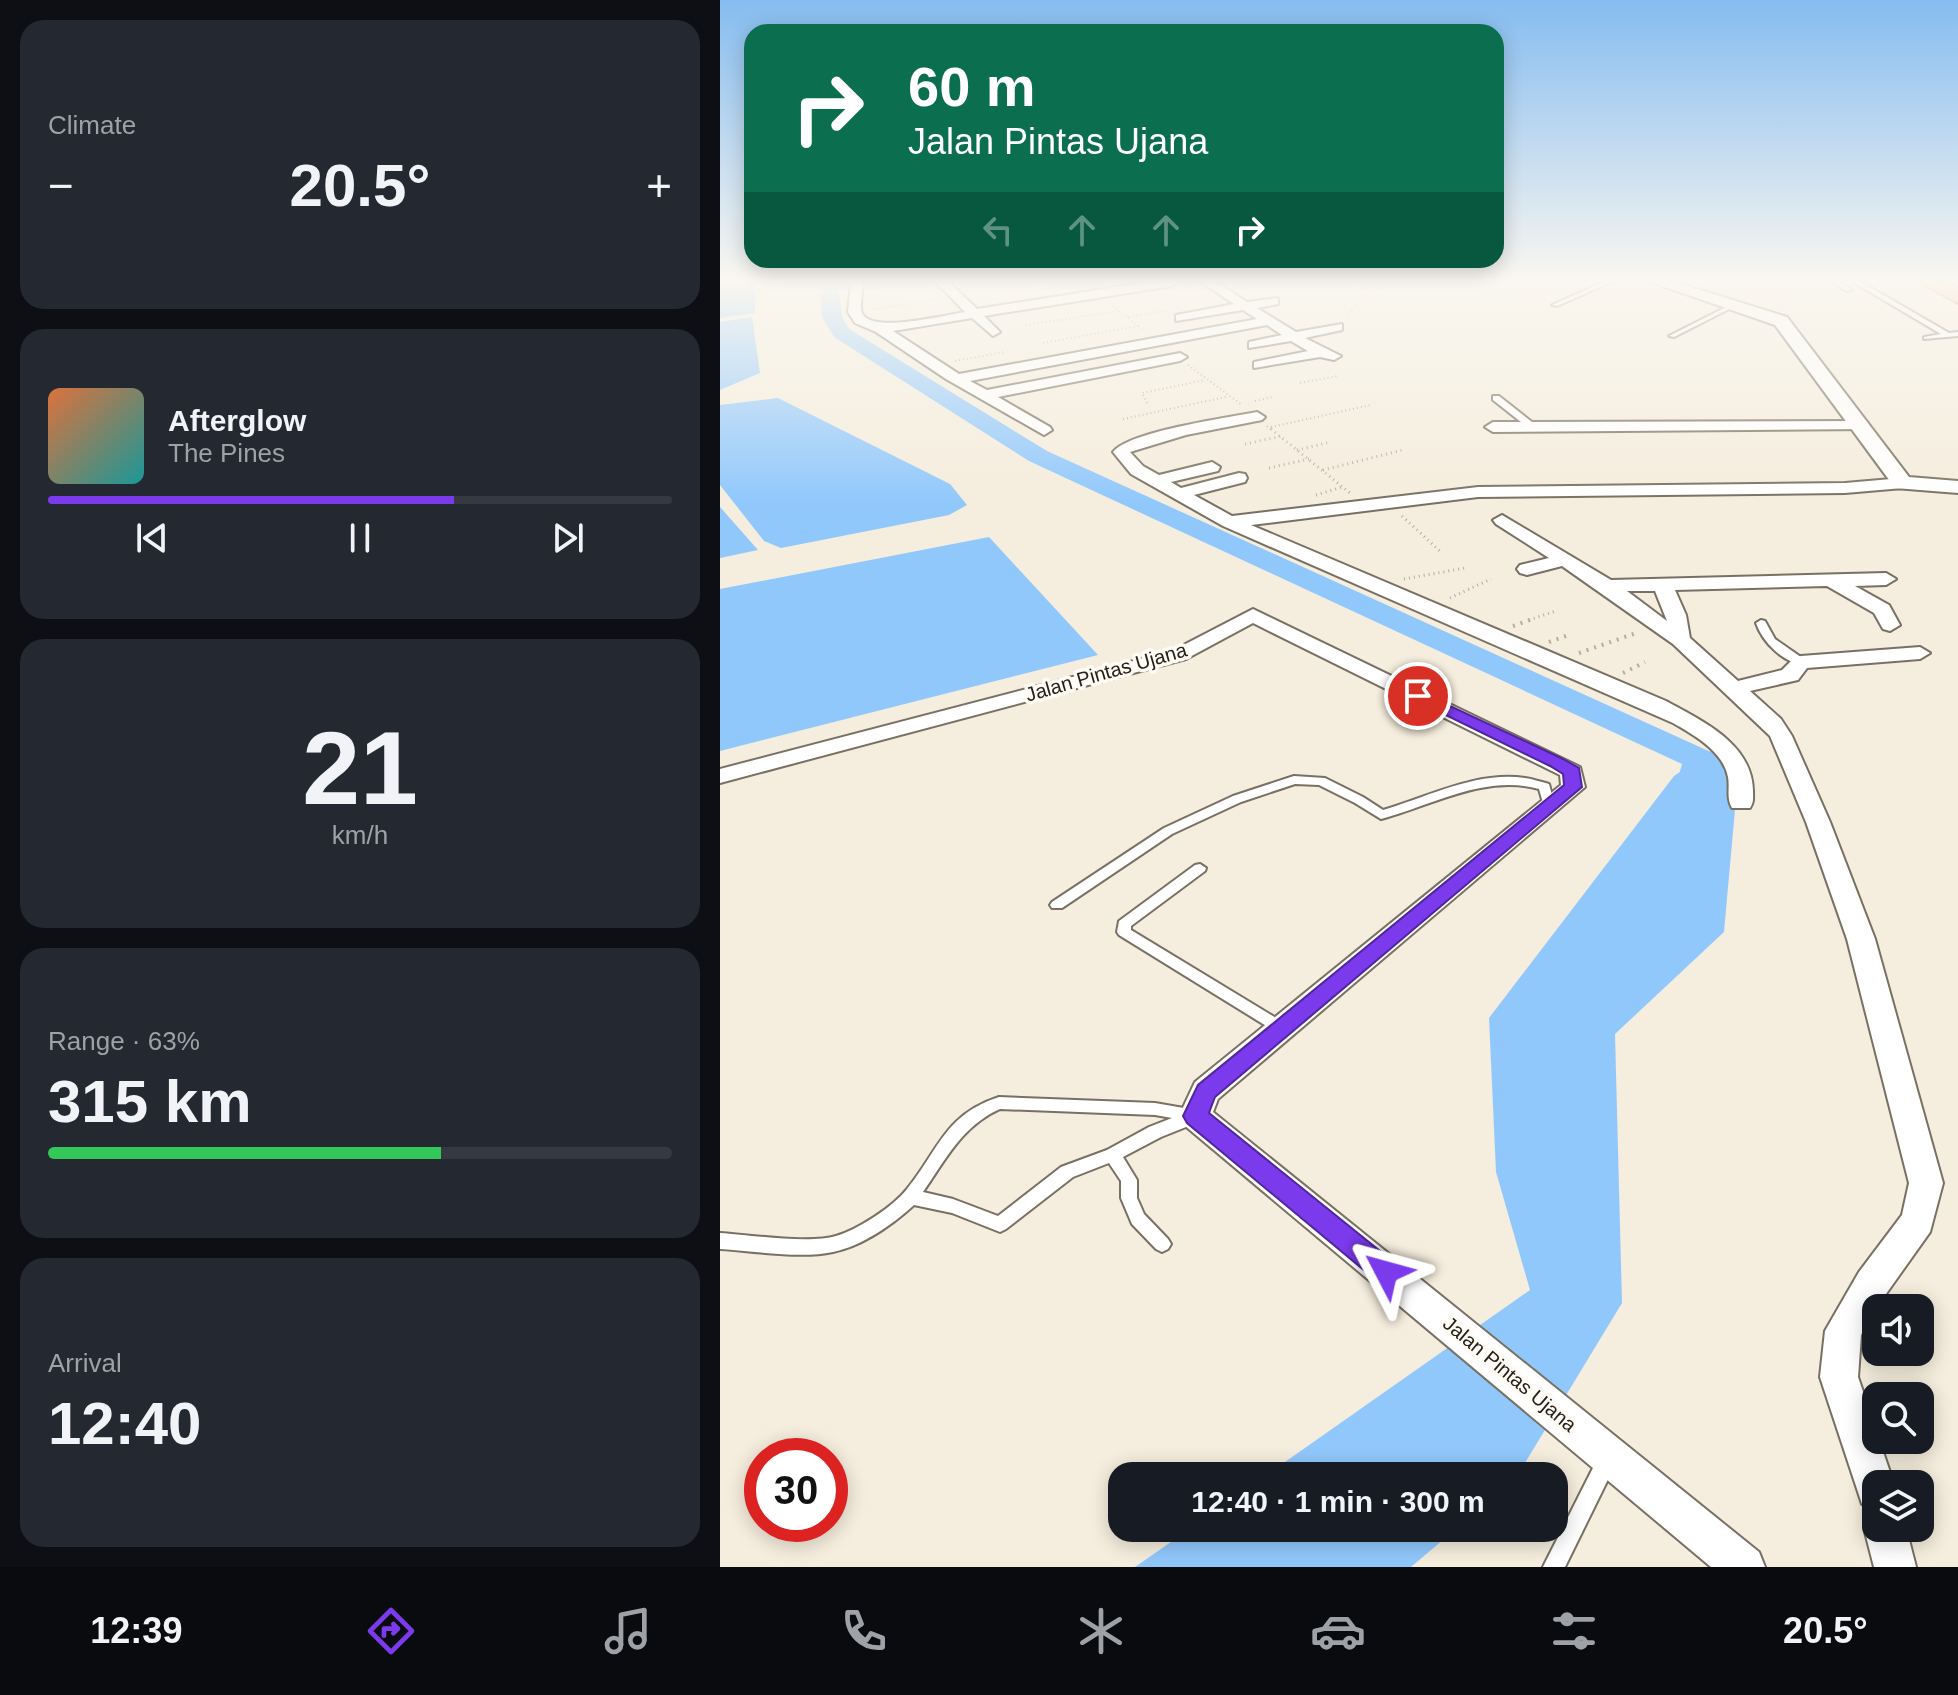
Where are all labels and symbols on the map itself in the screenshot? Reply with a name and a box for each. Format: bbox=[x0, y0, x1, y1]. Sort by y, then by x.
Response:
street label: Jalan Pintas Ujana bbox=[1023, 638, 1190, 706]
pin bbox=[1384, 662, 1452, 730]
position arrow bbox=[1344, 1230, 1428, 1314]
street label: Jalan Pintas Ujana bbox=[1439, 1312, 1582, 1437]
speed limit sign: 30 bbox=[744, 1438, 848, 1542]

